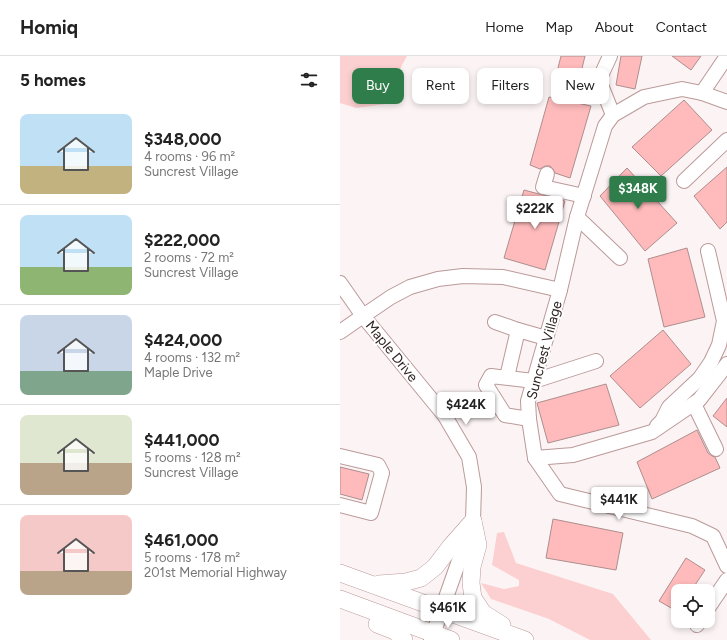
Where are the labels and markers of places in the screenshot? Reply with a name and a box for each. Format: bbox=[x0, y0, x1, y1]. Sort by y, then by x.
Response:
pin: $348K bbox=[610, 176, 666, 210]
pin: $222K bbox=[507, 196, 563, 230]
pin: $424K bbox=[438, 392, 494, 426]
pin: $441K bbox=[591, 487, 647, 521]
pin: $461K bbox=[420, 595, 476, 629]

